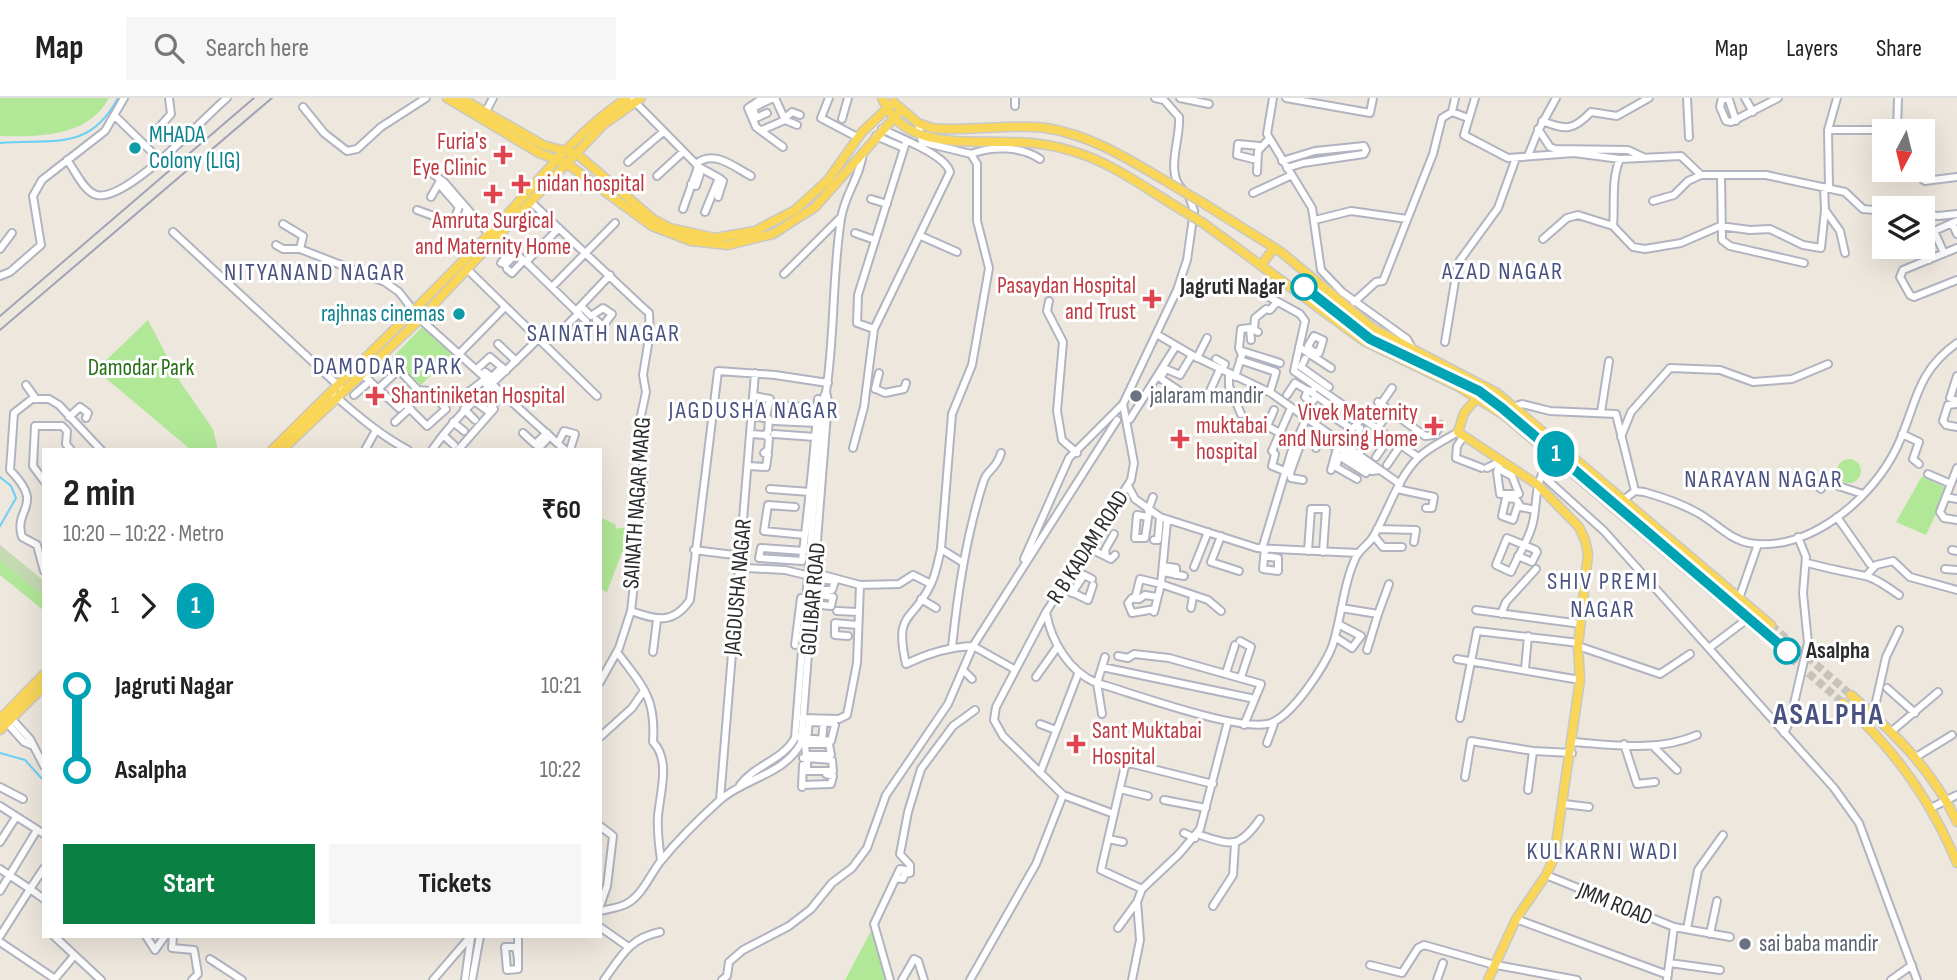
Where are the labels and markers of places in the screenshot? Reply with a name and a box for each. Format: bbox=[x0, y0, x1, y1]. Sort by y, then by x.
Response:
place label: MHADA Colony (LIG) bbox=[149, 121, 240, 175]
place label: Furia's Eye Clinic bbox=[412, 128, 487, 182]
marker: MHADA Colony (LIG) bbox=[127, 140, 143, 156]
marker: Furia's Eye Clinic bbox=[493, 145, 513, 165]
place label: nidan hospital bbox=[537, 170, 645, 198]
marker: nidan hospital bbox=[511, 174, 531, 194]
marker: Amruta Surgical and Maternity Home bbox=[483, 184, 503, 204]
place label: Amruta Surgical and Maternity Home bbox=[415, 207, 571, 261]
place label: Pasaydan Hospital and Trust bbox=[997, 272, 1136, 326]
place label: Jagruti Nagar bbox=[1179, 273, 1285, 301]
marker: Jagruti Nagar bbox=[1291, 274, 1317, 300]
marker: Pasaydan Hospital and Trust bbox=[1142, 289, 1162, 309]
place label: rajhnas cinemas bbox=[321, 300, 445, 328]
marker: rajhnas cinemas bbox=[451, 306, 467, 322]
place label: Shantiniketan Hospital bbox=[391, 382, 565, 410]
place label: jalaram mandir bbox=[1149, 382, 1264, 410]
marker: Shantiniketan Hospital bbox=[365, 386, 385, 406]
marker: jalaram mandir bbox=[1128, 388, 1144, 404]
place label: Vivek Maternity and Nursing Home bbox=[1278, 399, 1418, 453]
place label: muktabai hospital bbox=[1196, 412, 1268, 466]
marker: Vivek Maternity and Nursing Home bbox=[1424, 416, 1444, 436]
marker: muktabai hospital bbox=[1170, 429, 1190, 449]
place label: Asalpha bbox=[1805, 637, 1870, 665]
marker: Asalpha bbox=[1774, 638, 1800, 664]
place label: Sant Muktabai Hospital bbox=[1092, 717, 1202, 771]
marker: Sant Muktabai Hospital bbox=[1066, 734, 1086, 754]
place label: sai baba mandir bbox=[1759, 930, 1879, 958]
marker: sai baba mandir bbox=[1737, 936, 1753, 952]

